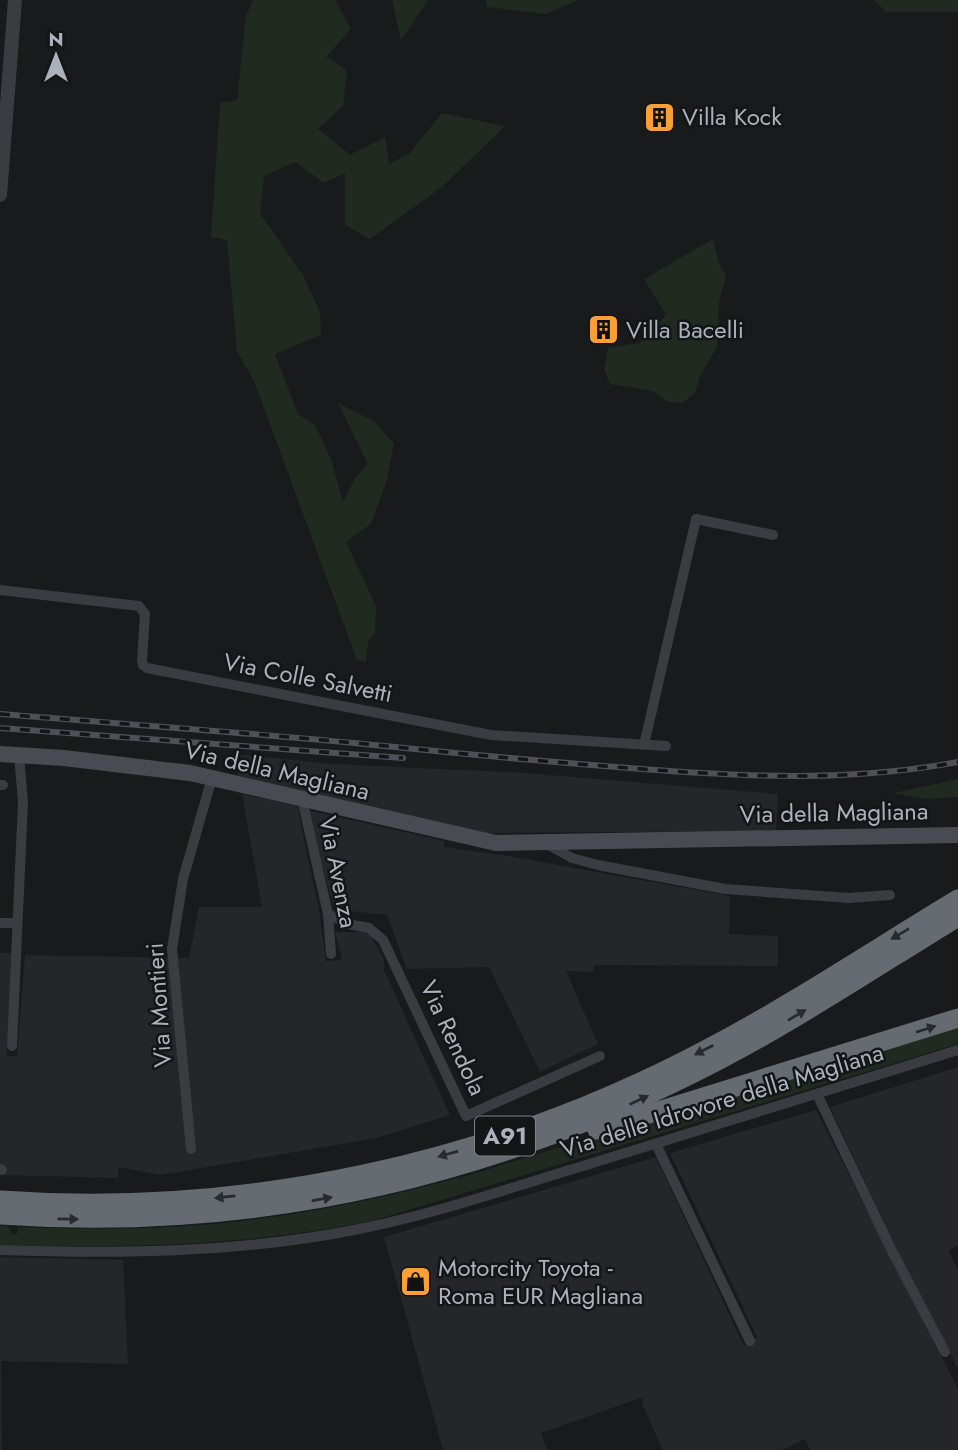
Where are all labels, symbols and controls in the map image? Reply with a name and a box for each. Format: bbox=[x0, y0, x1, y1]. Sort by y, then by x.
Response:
north arrow bbox=[21, 21, 91, 91]
text: N bbox=[48, 26, 64, 53]
place label: Villa Kock bbox=[682, 99, 782, 134]
building icon: Villa Kock bbox=[642, 100, 676, 134]
place label: Villa Bacelli bbox=[626, 312, 744, 347]
building icon: Villa Bacelli bbox=[586, 313, 620, 347]
street label: Via Colle Salvetti bbox=[221, 644, 396, 711]
street label: Via della Magliana bbox=[181, 732, 373, 809]
street label: Via della Magliana bbox=[739, 793, 929, 832]
street label: Via Avenza bbox=[311, 813, 366, 931]
one-way arrow bbox=[890, 928, 909, 940]
street label: Via Montieri bbox=[137, 942, 180, 1069]
street label: Via Rendola bbox=[412, 975, 495, 1101]
one-way arrow bbox=[787, 1009, 806, 1022]
one-way arrow bbox=[915, 1023, 936, 1033]
street label: Via delle Idrovore della Magliana bbox=[556, 1035, 888, 1166]
one-way arrow bbox=[694, 1045, 714, 1056]
one-way arrow bbox=[629, 1094, 650, 1105]
road number: A91 bbox=[475, 1116, 535, 1156]
one-way arrow bbox=[437, 1149, 459, 1160]
one-way arrow bbox=[214, 1192, 236, 1203]
one-way arrow bbox=[311, 1193, 333, 1204]
one-way arrow bbox=[57, 1213, 79, 1224]
place label: Motorcity Toyota - Roma EUR Magliana bbox=[438, 1250, 643, 1313]
shop icon: Motorcity Toyota - Roma EUR Magliana bbox=[398, 1265, 432, 1299]

